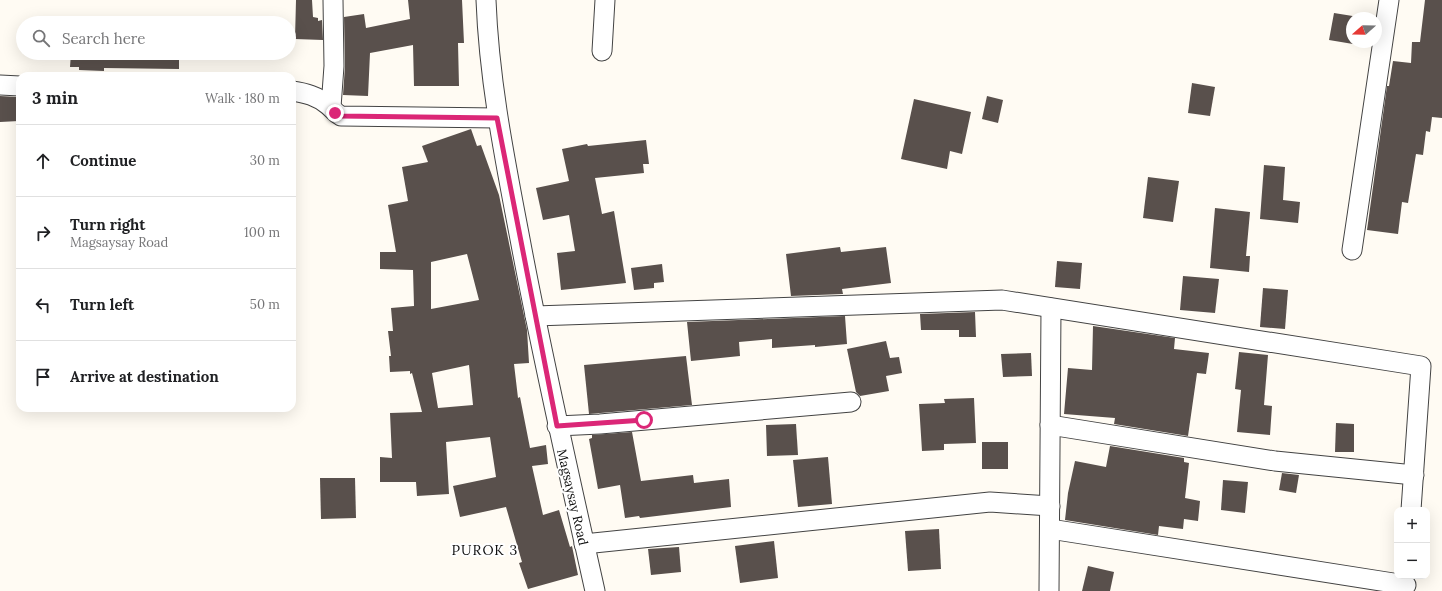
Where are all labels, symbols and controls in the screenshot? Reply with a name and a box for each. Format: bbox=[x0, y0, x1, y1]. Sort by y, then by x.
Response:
north arrow bbox=[1346, 12, 1382, 48]
search box bbox=[16, 16, 296, 60]
icon: search bbox=[30, 27, 52, 49]
text: Search here bbox=[62, 29, 145, 48]
text: 3 min bbox=[32, 87, 78, 109]
text: Walk · 180 m bbox=[205, 90, 280, 107]
route end bbox=[326, 104, 344, 122]
icon: ahead bbox=[32, 150, 54, 172]
text: Continue bbox=[70, 151, 136, 170]
text: 30 m bbox=[250, 152, 280, 169]
text: Turn right bbox=[70, 215, 146, 234]
icon: right bbox=[32, 222, 54, 244]
text: 100 m bbox=[244, 224, 280, 241]
text: Magsaysay Road bbox=[70, 234, 168, 251]
icon: left bbox=[32, 294, 54, 316]
text: Turn left bbox=[70, 295, 134, 314]
text: 50 m bbox=[250, 296, 280, 313]
icon: arrive bbox=[32, 366, 54, 388]
text: Arrive at destination bbox=[70, 367, 219, 386]
route start bbox=[635, 411, 653, 429]
street label: Magsaysay Road bbox=[553, 447, 592, 547]
map controls bbox=[1394, 507, 1430, 579]
button: + bbox=[1394, 507, 1430, 543]
district label: PUROK 3 bbox=[452, 541, 518, 559]
button: − bbox=[1394, 543, 1430, 579]

